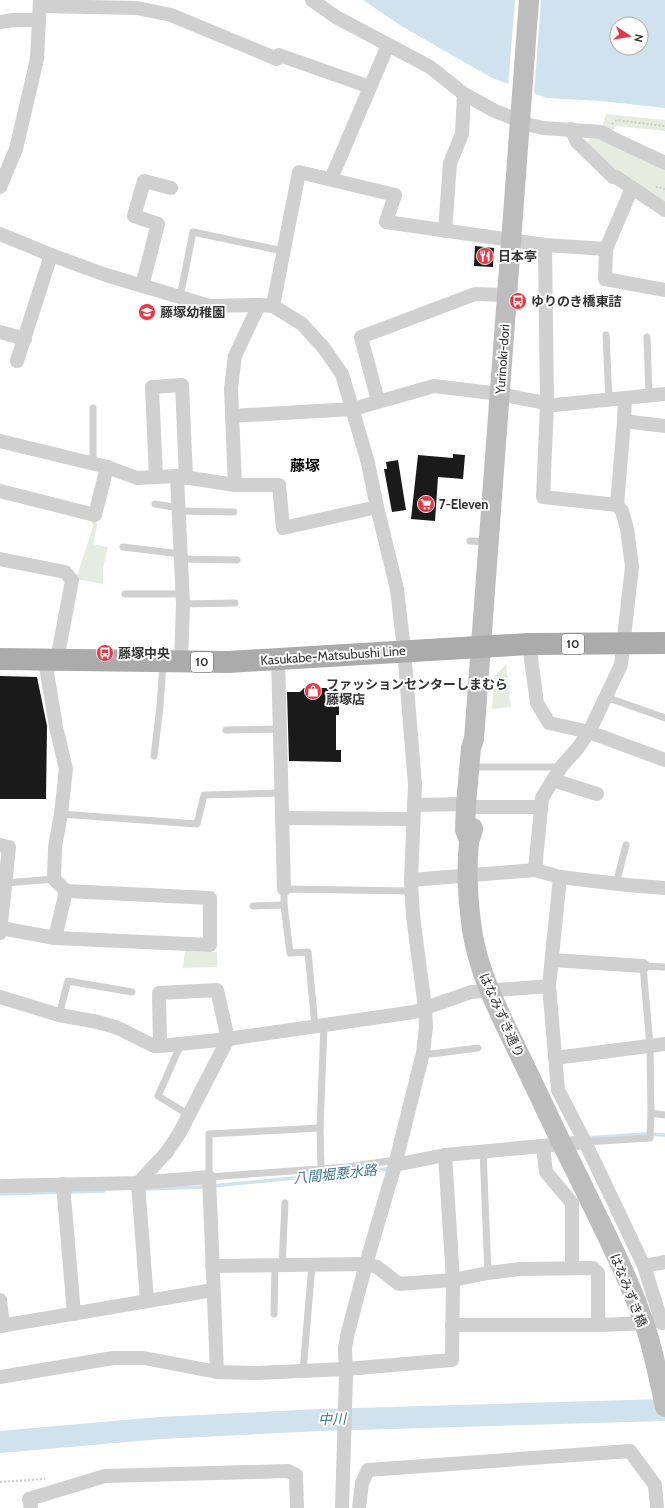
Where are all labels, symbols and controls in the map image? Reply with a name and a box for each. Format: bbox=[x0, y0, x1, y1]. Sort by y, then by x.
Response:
north arrow bbox=[609, 16, 649, 56]
text: N bbox=[631, 33, 646, 43]
restaurant icon: 日本亭 bbox=[475, 246, 495, 266]
place label: 日本亭 bbox=[498, 248, 537, 264]
bus stop icon: ゆりのき橋東詰 bbox=[508, 291, 528, 311]
place label: ゆりのき橋東詰 bbox=[531, 293, 622, 309]
school or university icon: 藤塚幼稚園 bbox=[137, 302, 157, 322]
place label: 藤塚幼稚園 bbox=[160, 304, 225, 320]
street label: Yurinoki-dori bbox=[492, 324, 512, 395]
district label: 藤塚 bbox=[290, 457, 320, 475]
supermarket icon: 7-Eleven bbox=[416, 494, 436, 514]
place label: 7-Eleven bbox=[439, 496, 488, 512]
road number: 10 bbox=[562, 634, 584, 654]
street label: Kasukabe-Matsubushi Line bbox=[260, 642, 407, 668]
bus stop icon: 藤塚中央 bbox=[95, 643, 115, 663]
place label: 藤塚中央 bbox=[118, 645, 170, 661]
road number: 10 bbox=[191, 652, 213, 672]
place label: ファッションセンターしまむら 藤塚店 bbox=[326, 676, 508, 707]
shop icon: ファッションセンターしまむら 藤塚店 bbox=[303, 681, 323, 701]
street label: はなみずき通り bbox=[476, 970, 528, 1060]
water label: 八間堀悪水路 bbox=[292, 1161, 379, 1187]
street label: はなみずき橋 bbox=[607, 1251, 651, 1329]
water label: 中川 bbox=[318, 1409, 348, 1428]

